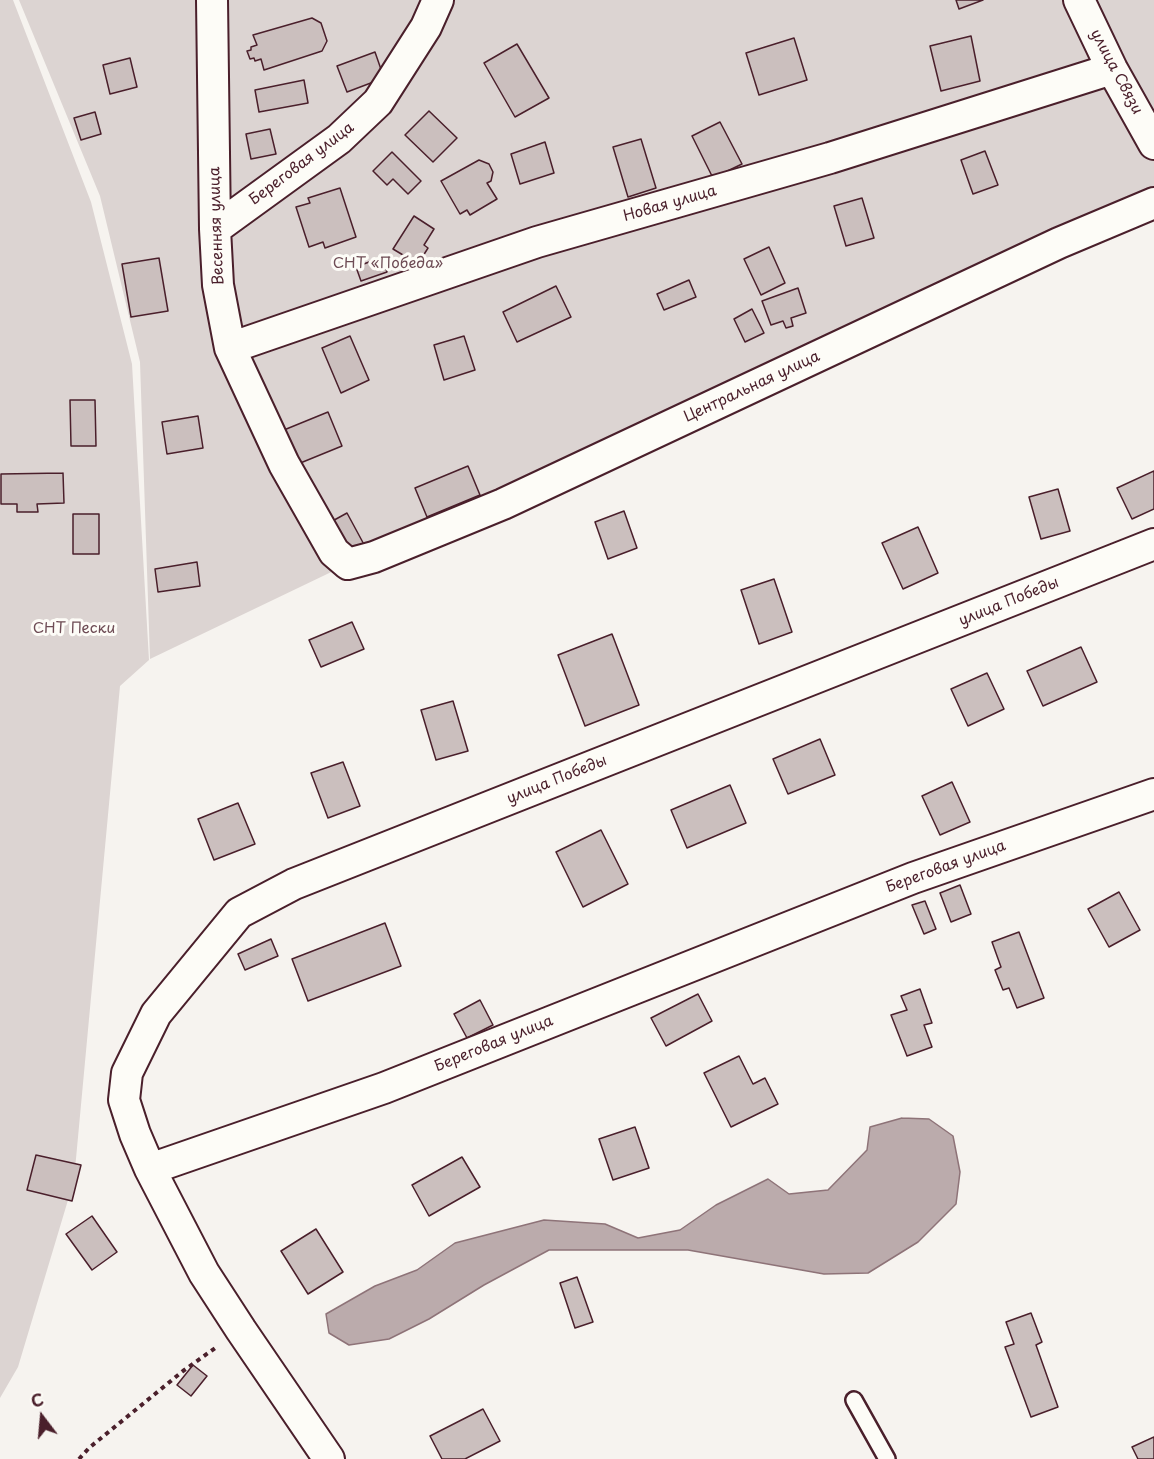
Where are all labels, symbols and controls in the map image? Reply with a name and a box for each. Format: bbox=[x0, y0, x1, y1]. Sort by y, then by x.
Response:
street label: улица Связи bbox=[1086, 26, 1146, 118]
street label: Береговая улица bbox=[246, 119, 358, 209]
street label: Весенняя улица bbox=[206, 166, 228, 286]
street label: Новая улица bbox=[621, 182, 719, 226]
park label: СНТ «Победа» bbox=[333, 255, 443, 273]
street label: Центральная улица bbox=[681, 348, 823, 426]
street label: улица Победы bbox=[956, 574, 1062, 630]
park label: СНТ Пески bbox=[33, 620, 115, 638]
street label: улица Победы bbox=[504, 752, 610, 808]
street label: Береговая улица bbox=[884, 837, 1008, 897]
street label: Береговая улица bbox=[432, 1012, 556, 1076]
north arrow bbox=[12, 1387, 72, 1447]
text: С bbox=[28, 1387, 46, 1413]

